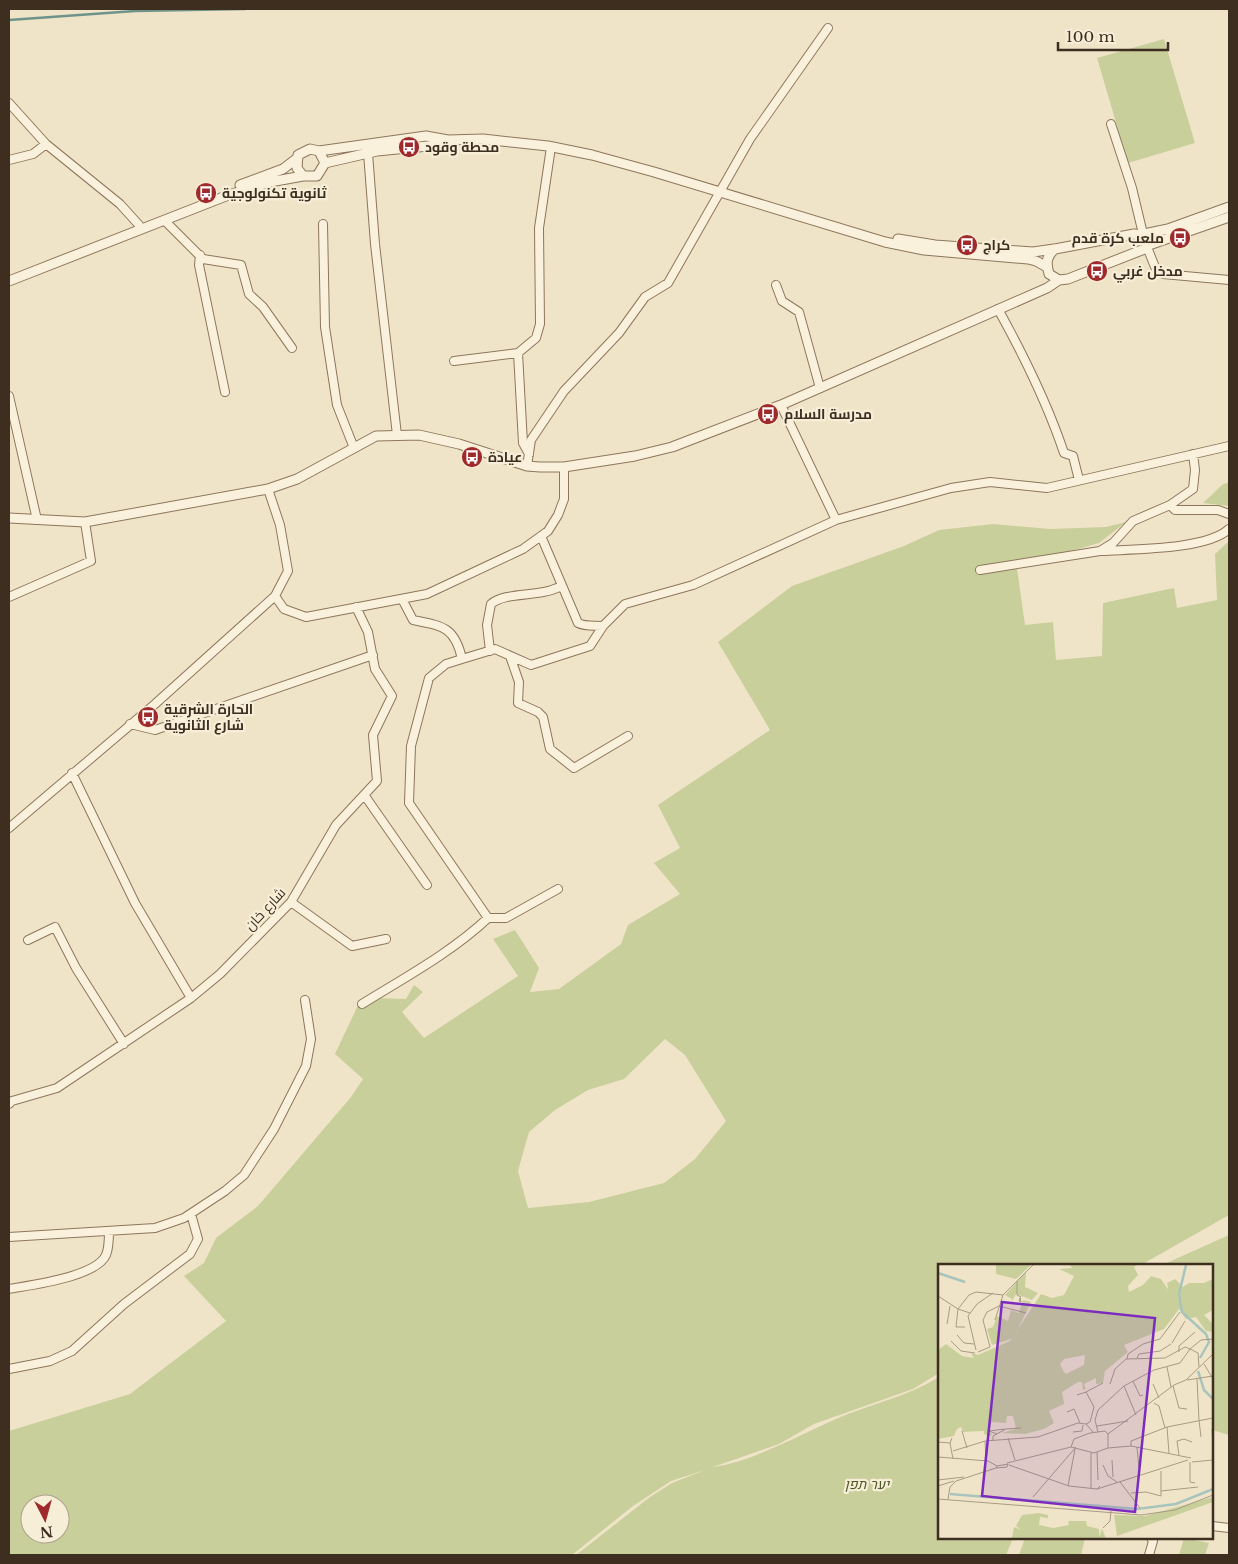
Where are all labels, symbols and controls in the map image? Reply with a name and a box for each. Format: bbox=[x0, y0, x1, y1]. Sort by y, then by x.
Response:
scale bar bbox=[1058, 20, 1168, 52]
text: 100 m bbox=[1066, 27, 1115, 46]
bus stop icon: محطة وقود bbox=[397, 135, 421, 159]
place label: محطة وقود bbox=[425, 138, 499, 156]
bus stop icon: ثانوية تكنولوجية bbox=[194, 181, 218, 205]
place label: ثانوية تكنولوجية bbox=[222, 184, 327, 202]
bus stop icon: ملعب كرة قدم bbox=[1168, 226, 1192, 250]
place label: ملعب كرة قدم bbox=[1072, 229, 1164, 248]
bus stop icon: كراج bbox=[955, 233, 979, 257]
place label: كراج bbox=[983, 236, 1010, 255]
bus stop icon: مدخل غربي bbox=[1085, 259, 1109, 283]
place label: مدخل غربي bbox=[1113, 262, 1183, 283]
bus stop icon: مدرسة السلام bbox=[756, 402, 780, 426]
place label: مدرسة السلام bbox=[784, 405, 872, 424]
bus stop icon: عيادة bbox=[460, 445, 484, 469]
place label: عيادة bbox=[488, 448, 522, 466]
place label: الحارة الشرقية شارع الثانوية bbox=[164, 700, 253, 735]
bus stop icon: الحارة الشرقية شارع الثانوية bbox=[136, 705, 160, 729]
street label: شارع خان bbox=[241, 884, 289, 934]
inset map bbox=[938, 1264, 1213, 1539]
park label: יער תפן bbox=[845, 1475, 891, 1493]
north arrow bbox=[20, 1494, 70, 1544]
text: N bbox=[39, 1522, 54, 1542]

